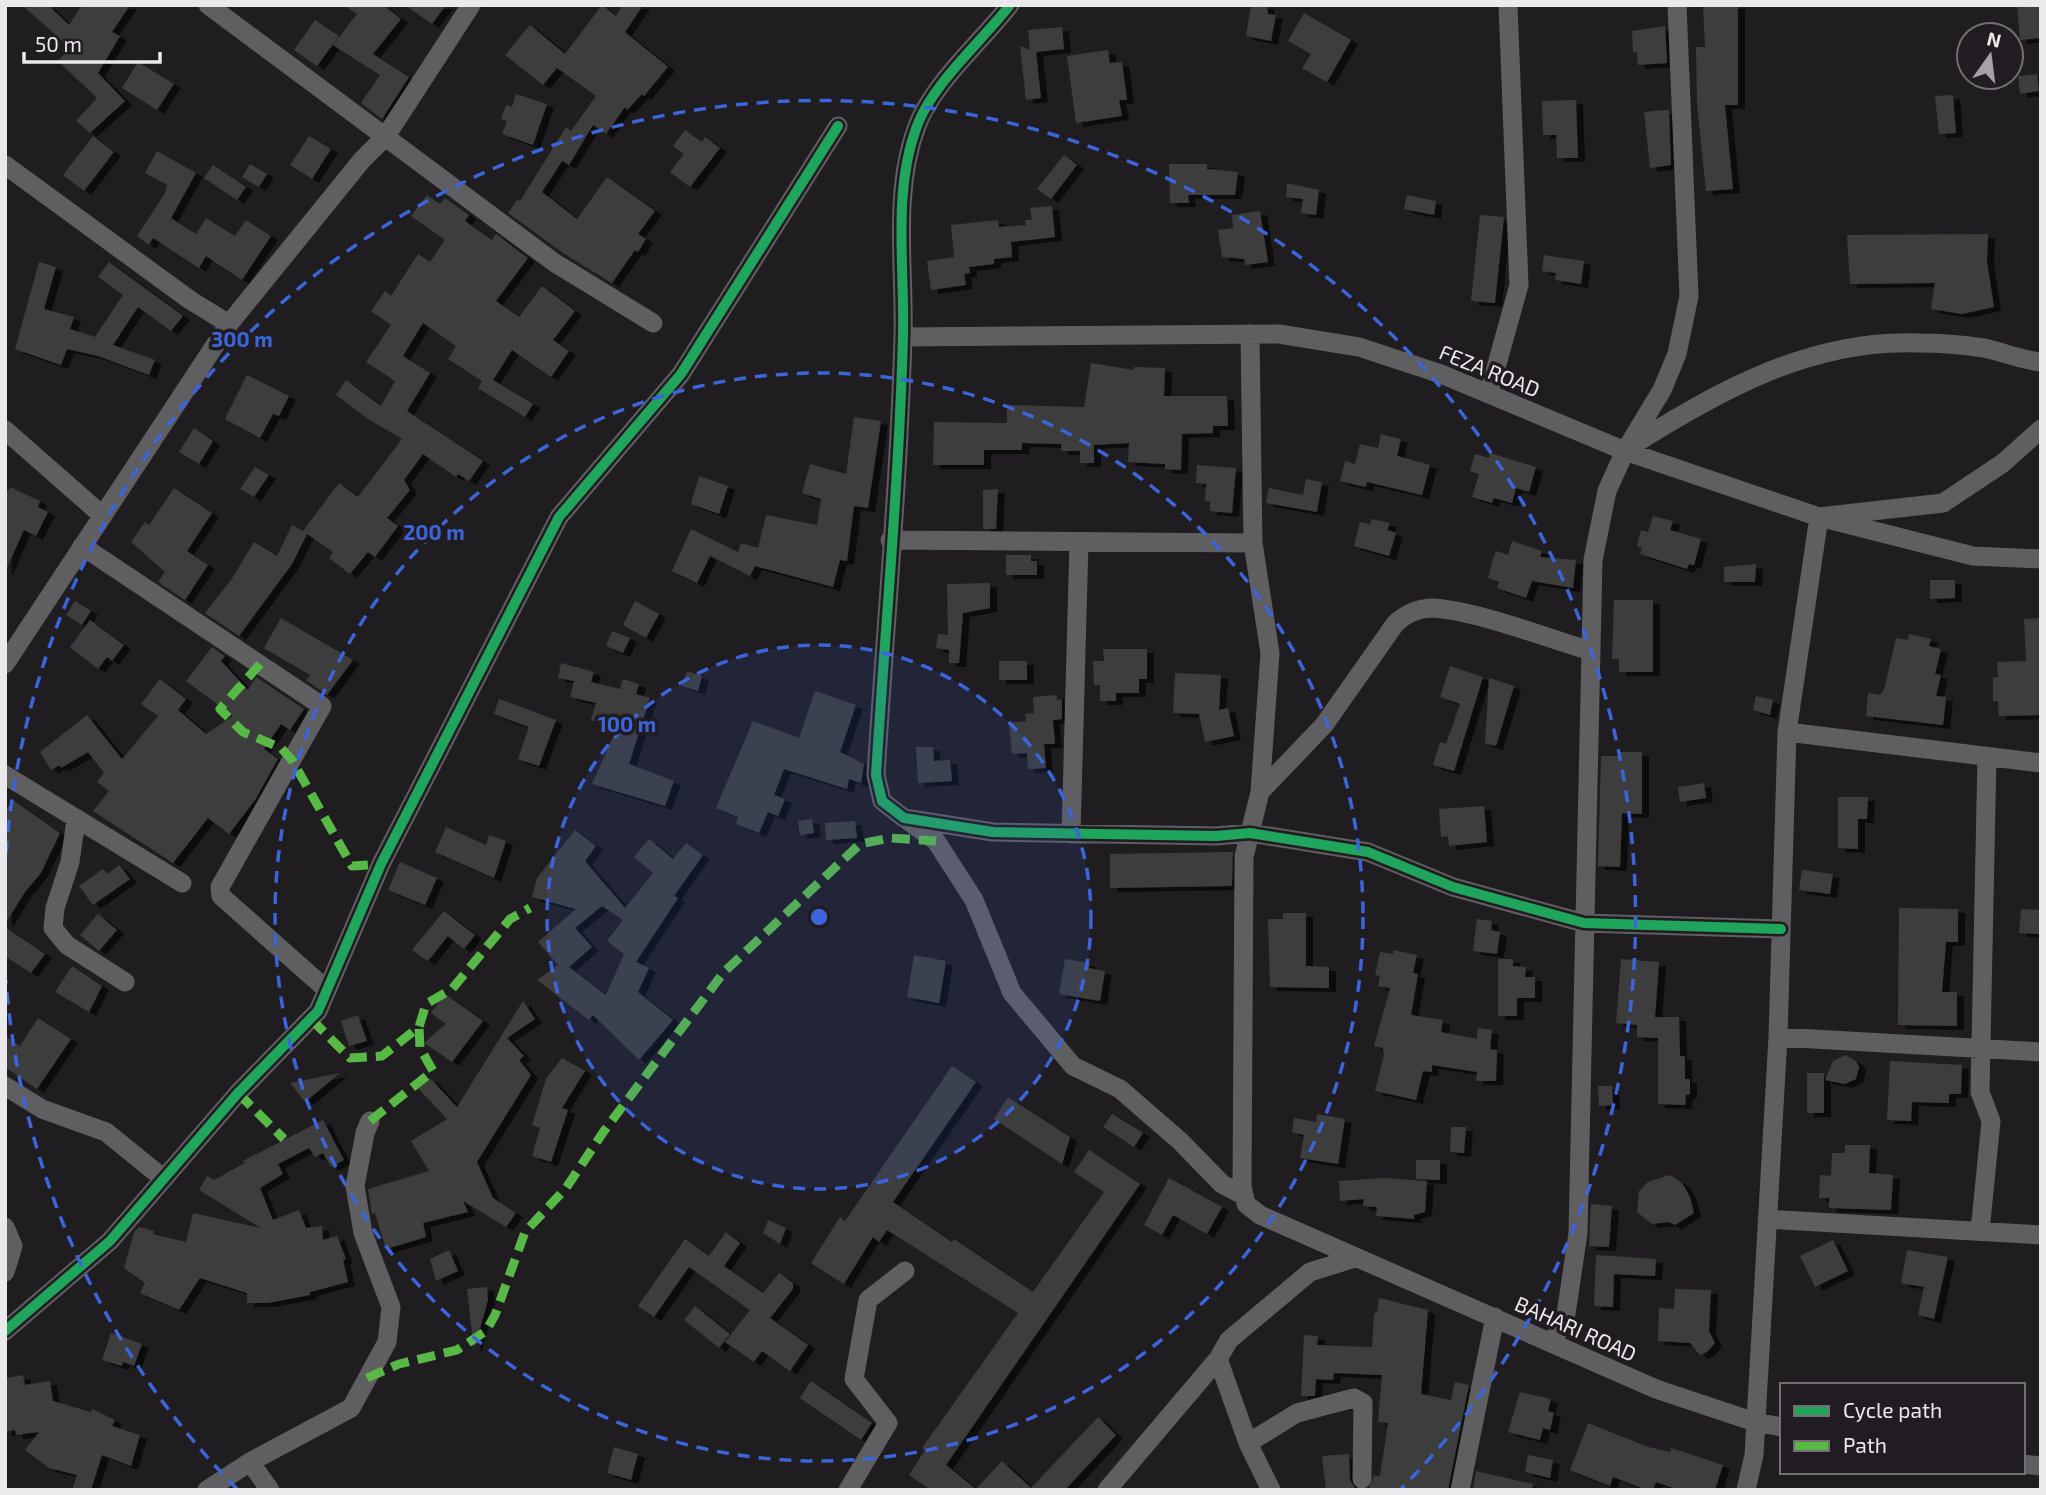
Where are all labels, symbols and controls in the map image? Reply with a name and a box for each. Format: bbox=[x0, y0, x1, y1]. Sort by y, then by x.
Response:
scale bar bbox=[24, 21, 161, 65]
north arrow bbox=[1955, 21, 2025, 91]
text: N bbox=[1985, 26, 2004, 52]
text: 50 m bbox=[35, 31, 82, 56]
text: 300 m bbox=[211, 326, 273, 351]
street label: FEZA ROAD bbox=[1436, 339, 1544, 401]
text: 200 m bbox=[403, 519, 465, 544]
text: 100 m bbox=[598, 711, 656, 736]
centre of rings bbox=[807, 905, 831, 929]
street label: BAHARI ROAD bbox=[1511, 1290, 1641, 1366]
legend bbox=[1780, 1383, 2025, 1474]
text: Cycle path bbox=[1843, 1397, 1942, 1422]
text: Path bbox=[1843, 1432, 1887, 1457]

